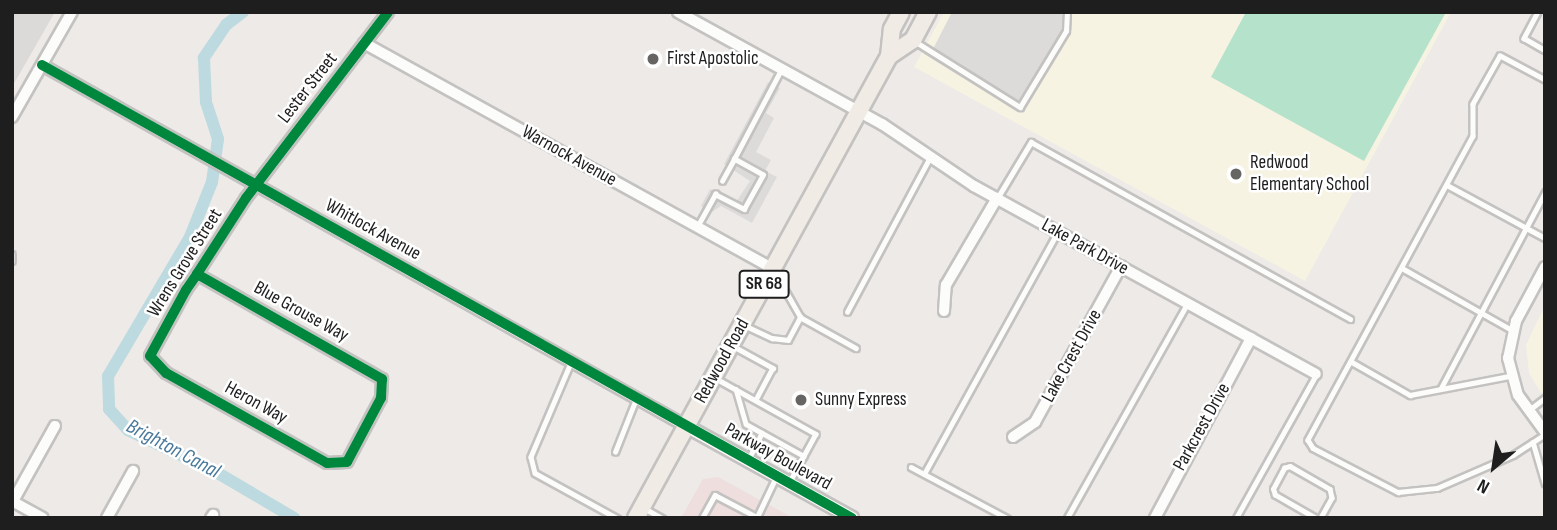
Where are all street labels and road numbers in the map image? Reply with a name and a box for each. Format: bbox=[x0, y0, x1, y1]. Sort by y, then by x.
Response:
street label: Lester Street bbox=[273, 48, 343, 128]
street label: Warnock Avenue bbox=[518, 121, 620, 191]
street label: Whitlock Avenue bbox=[321, 194, 425, 266]
street label: Wrens Grove Street bbox=[143, 205, 227, 321]
street label: Lake Park Drive bbox=[1038, 214, 1132, 280]
road number: SR 68 bbox=[738, 270, 790, 298]
street label: Blue Grouse Way bbox=[250, 277, 352, 347]
street label: Lake Crest Drive bbox=[1037, 306, 1107, 406]
street label: Redwood Road bbox=[689, 315, 755, 407]
street label: Heron Way bbox=[221, 377, 291, 429]
street label: Parkcrest Drive bbox=[1169, 379, 1235, 475]
street label: Parkway Boulevard bbox=[721, 418, 835, 496]

